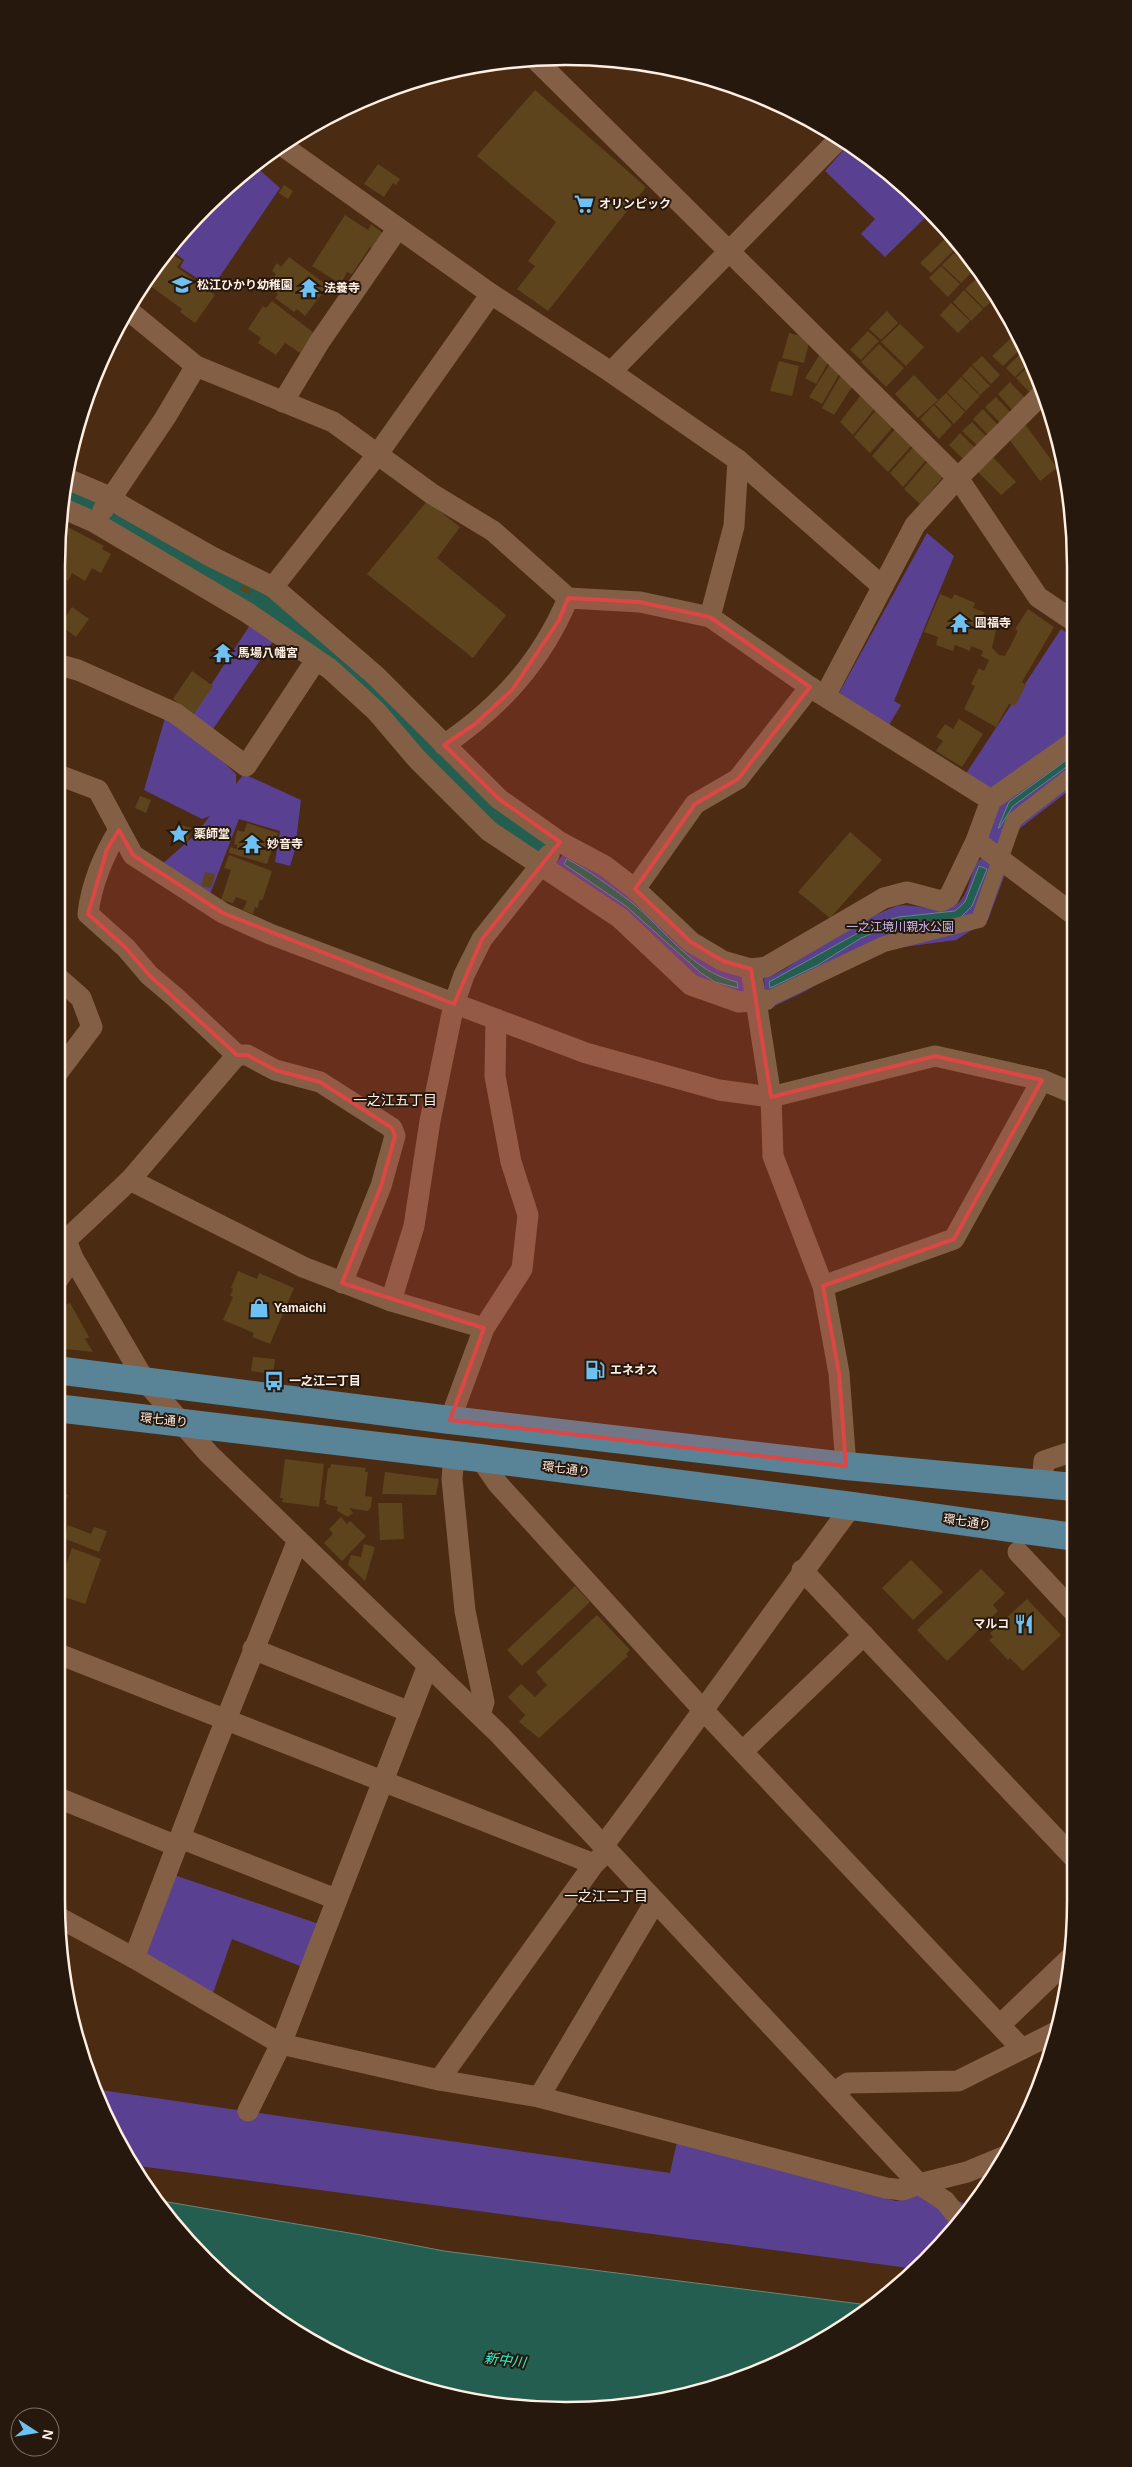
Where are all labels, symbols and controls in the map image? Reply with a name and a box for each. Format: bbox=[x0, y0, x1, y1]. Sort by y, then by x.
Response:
supermarket icon: オリンピック bbox=[573, 193, 595, 215]
place label: オリンピック bbox=[599, 197, 671, 211]
school or university icon: 松江ひかり幼稚園 bbox=[171, 274, 193, 296]
temple icon: 法養寺 bbox=[298, 277, 320, 299]
place label: 松江ひかり幼稚園 bbox=[197, 278, 293, 292]
place label: 法養寺 bbox=[324, 281, 360, 295]
temple icon: 圓福寺 bbox=[949, 612, 971, 634]
place label: 圓福寺 bbox=[975, 616, 1011, 630]
temple icon: 馬場八幡宮 bbox=[212, 642, 234, 664]
place label: 馬場八幡宮 bbox=[238, 646, 298, 660]
place icon: 薬師堂 bbox=[168, 823, 190, 845]
place label: 薬師堂 bbox=[194, 827, 230, 841]
temple icon: 妙音寺 bbox=[241, 833, 263, 855]
place label: 妙音寺 bbox=[267, 837, 303, 851]
park label: 一之江境川親水公園 bbox=[846, 920, 954, 934]
district label: 一之江五丁目 bbox=[353, 1092, 437, 1108]
shop icon: Yamaichi bbox=[248, 1297, 270, 1319]
place label: Yamaichi bbox=[274, 1301, 326, 1315]
fuel station icon: エネオス bbox=[584, 1359, 606, 1381]
place label: エネオス bbox=[610, 1363, 658, 1377]
bus stop icon: 一之江二丁目 bbox=[263, 1370, 285, 1392]
place label: 一之江二丁目 bbox=[289, 1374, 361, 1388]
street label: 環七通り bbox=[139, 1411, 189, 1429]
street label: 環七通り bbox=[541, 1459, 591, 1479]
street label: 環七通り bbox=[942, 1512, 992, 1532]
restaurant icon: マルコ bbox=[1013, 1613, 1035, 1635]
place label: マルコ bbox=[973, 1617, 1009, 1631]
district label: 一之江二丁目 bbox=[564, 1888, 648, 1904]
water label: 新中川 bbox=[483, 2350, 529, 2371]
north arrow bbox=[10, 2407, 60, 2457]
text: N bbox=[39, 2428, 57, 2441]

